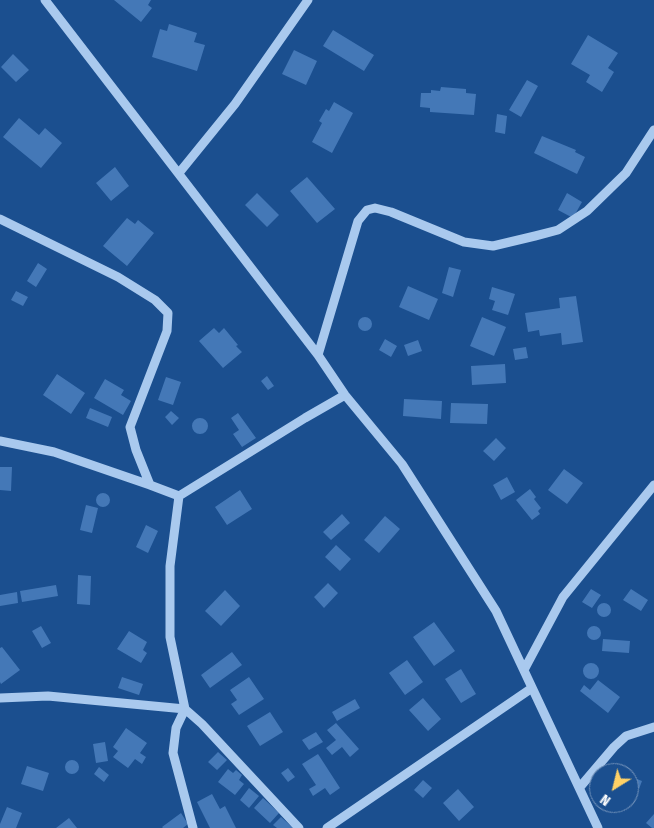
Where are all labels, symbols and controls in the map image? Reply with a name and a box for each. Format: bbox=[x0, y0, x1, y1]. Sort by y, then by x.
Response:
north arrow bbox=[589, 763, 639, 813]
text: N bbox=[597, 790, 614, 809]

